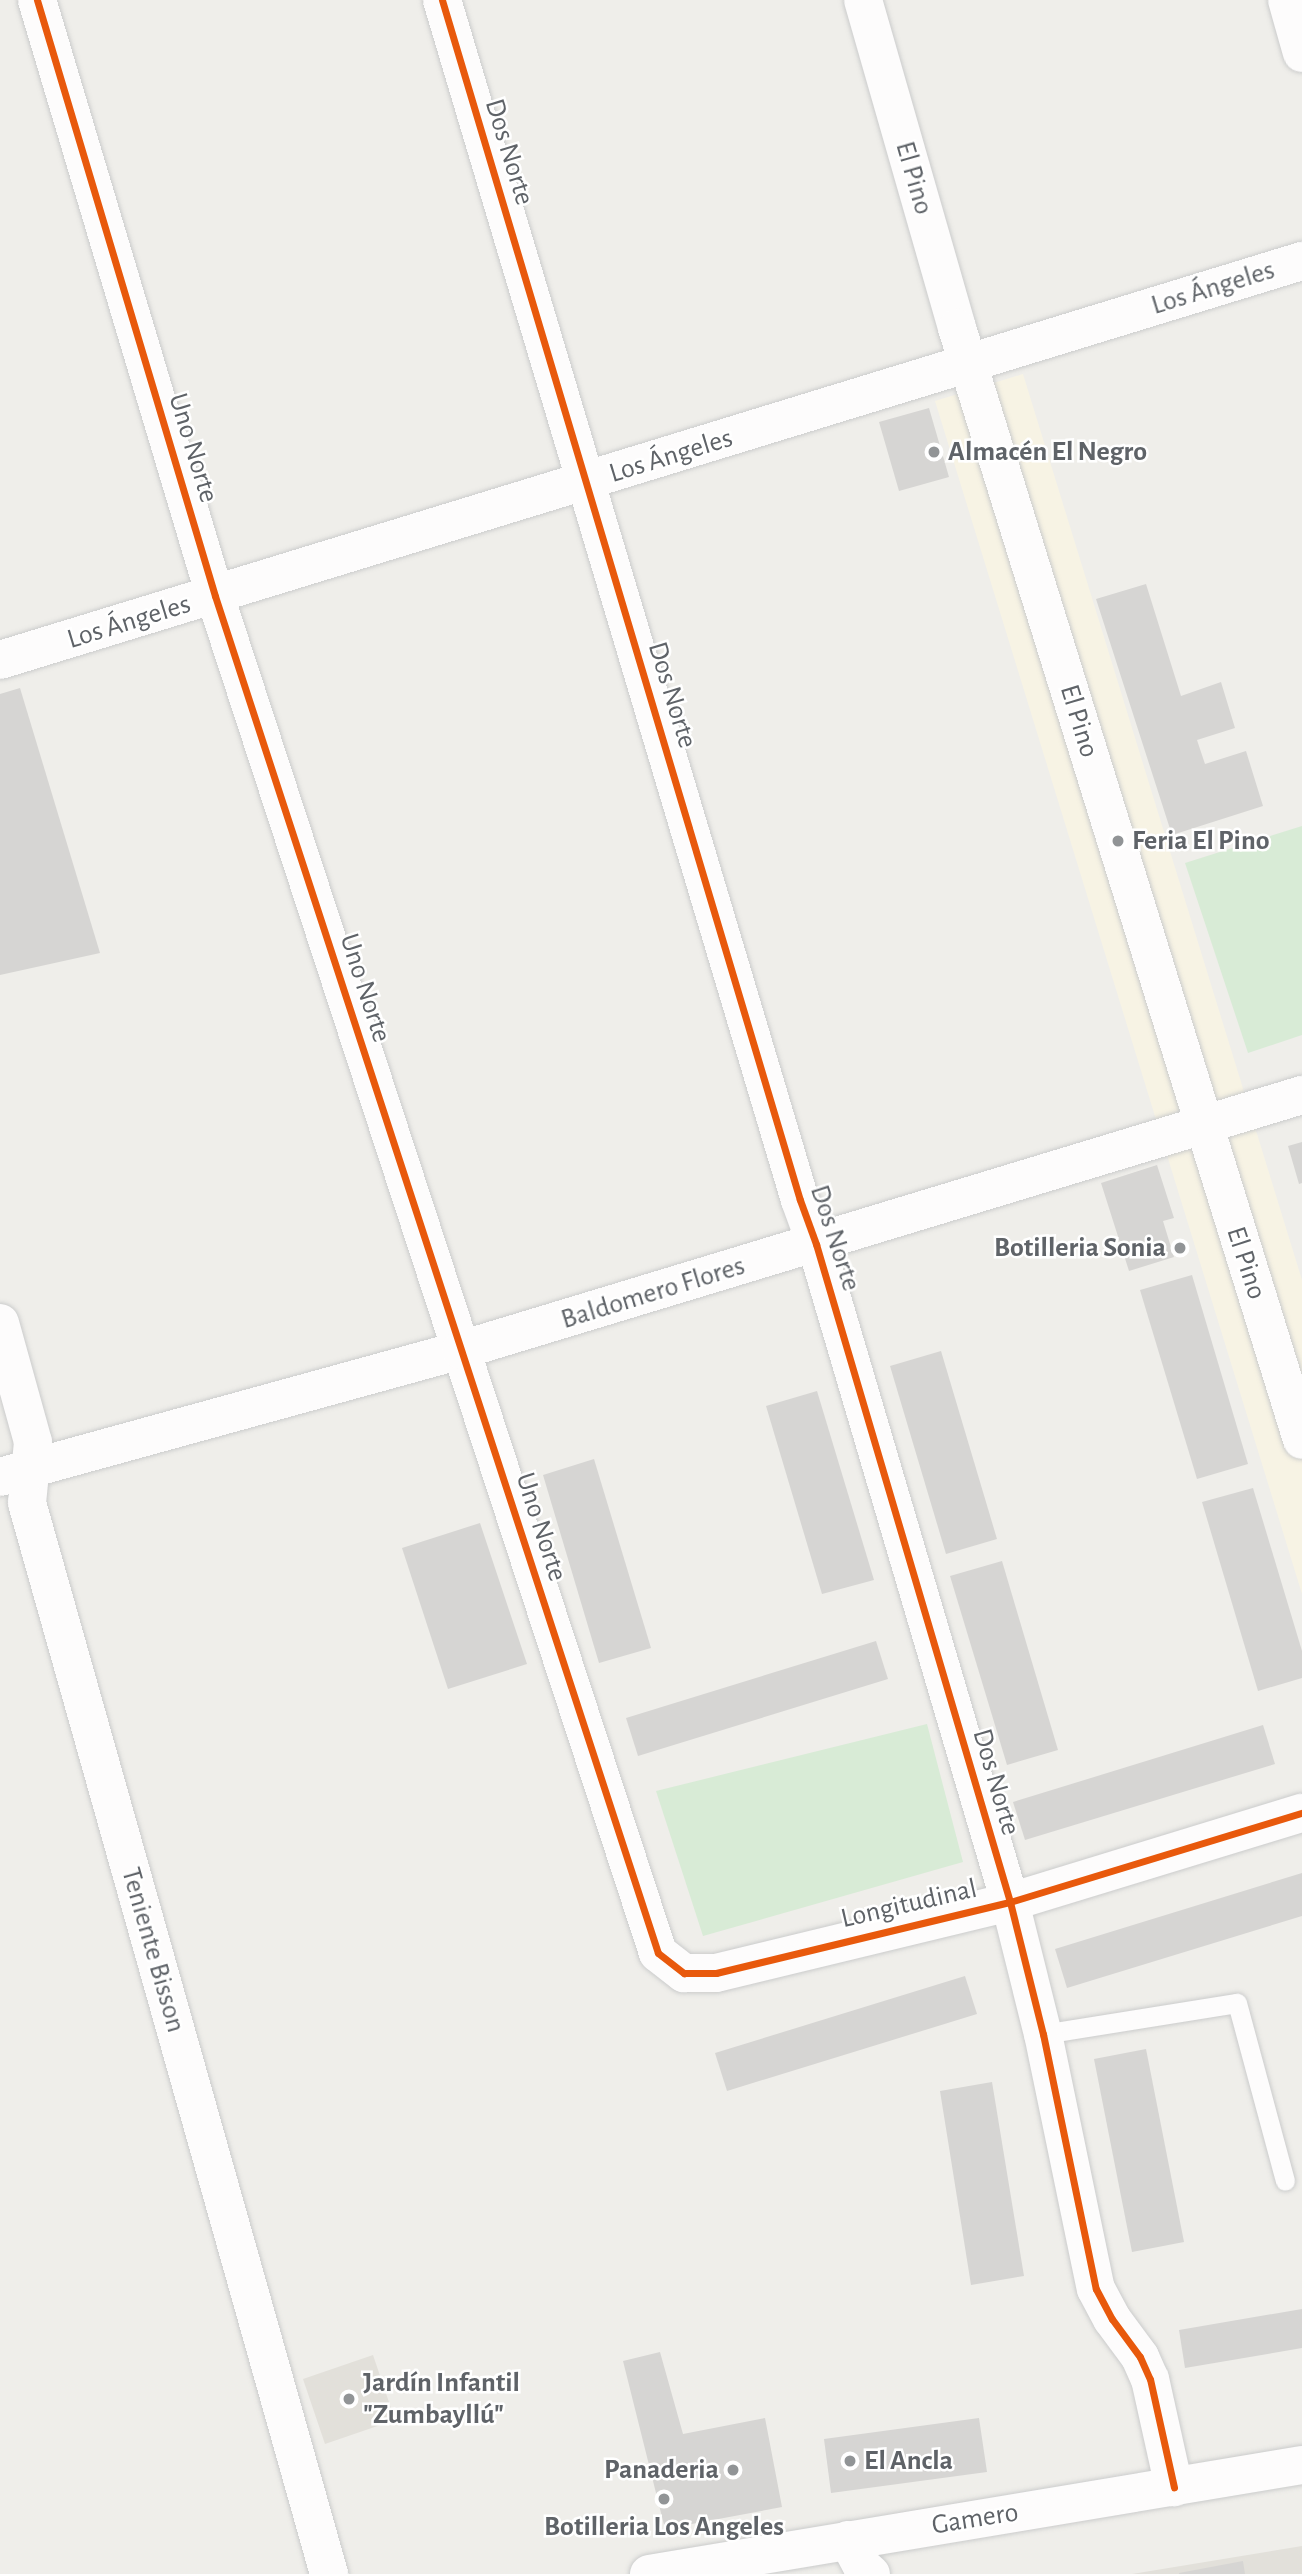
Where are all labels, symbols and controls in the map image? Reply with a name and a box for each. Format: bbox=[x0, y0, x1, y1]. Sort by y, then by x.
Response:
street label: Dos Norte bbox=[477, 95, 541, 209]
street label: El Pino bbox=[888, 138, 940, 218]
street label: Los Ángeles bbox=[1147, 253, 1279, 323]
street label: Uno Norte bbox=[161, 389, 225, 507]
street label: Los Ángeles bbox=[605, 421, 737, 491]
place label: Almacén El Negro bbox=[948, 435, 1147, 469]
marker: Almacén El Negro bbox=[926, 444, 942, 460]
street label: Los Ángeles bbox=[63, 587, 195, 657]
street label: Dos Norte bbox=[640, 638, 704, 752]
street label: El Pino bbox=[1052, 680, 1106, 762]
place label: Feria El Pino bbox=[1132, 824, 1270, 858]
marker: Feria El Pino bbox=[1110, 833, 1126, 849]
street label: Uno Norte bbox=[332, 929, 398, 1047]
street label: Dos Norte bbox=[802, 1181, 868, 1295]
street label: El Pino bbox=[1219, 1222, 1273, 1304]
place label: Botilleria Sonia bbox=[994, 1231, 1166, 1265]
marker: Botilleria Sonia bbox=[1172, 1240, 1188, 1256]
street label: Baldomero Flores bbox=[557, 1249, 749, 1337]
street label: Uno Norte bbox=[508, 1468, 574, 1586]
street label: Dos Norte bbox=[965, 1725, 1027, 1839]
street label: Teniente Bisson bbox=[113, 1864, 193, 2036]
street label: Longitudinal bbox=[838, 1872, 980, 1936]
place label: Jardín Infantil "Zumbayllú" bbox=[363, 2366, 520, 2432]
marker: Jardín Infantil "Zumbayllú" bbox=[341, 2391, 357, 2407]
place label: El Ancla bbox=[864, 2444, 953, 2478]
place label: Panaderia bbox=[604, 2453, 719, 2487]
marker: El Ancla bbox=[842, 2453, 858, 2469]
marker: Panaderia bbox=[725, 2462, 741, 2478]
marker: Botilleria Los Angeles bbox=[656, 2491, 672, 2507]
street label: Gamero bbox=[929, 2496, 1021, 2542]
place label: Botilleria Los Angeles bbox=[544, 2510, 784, 2544]

